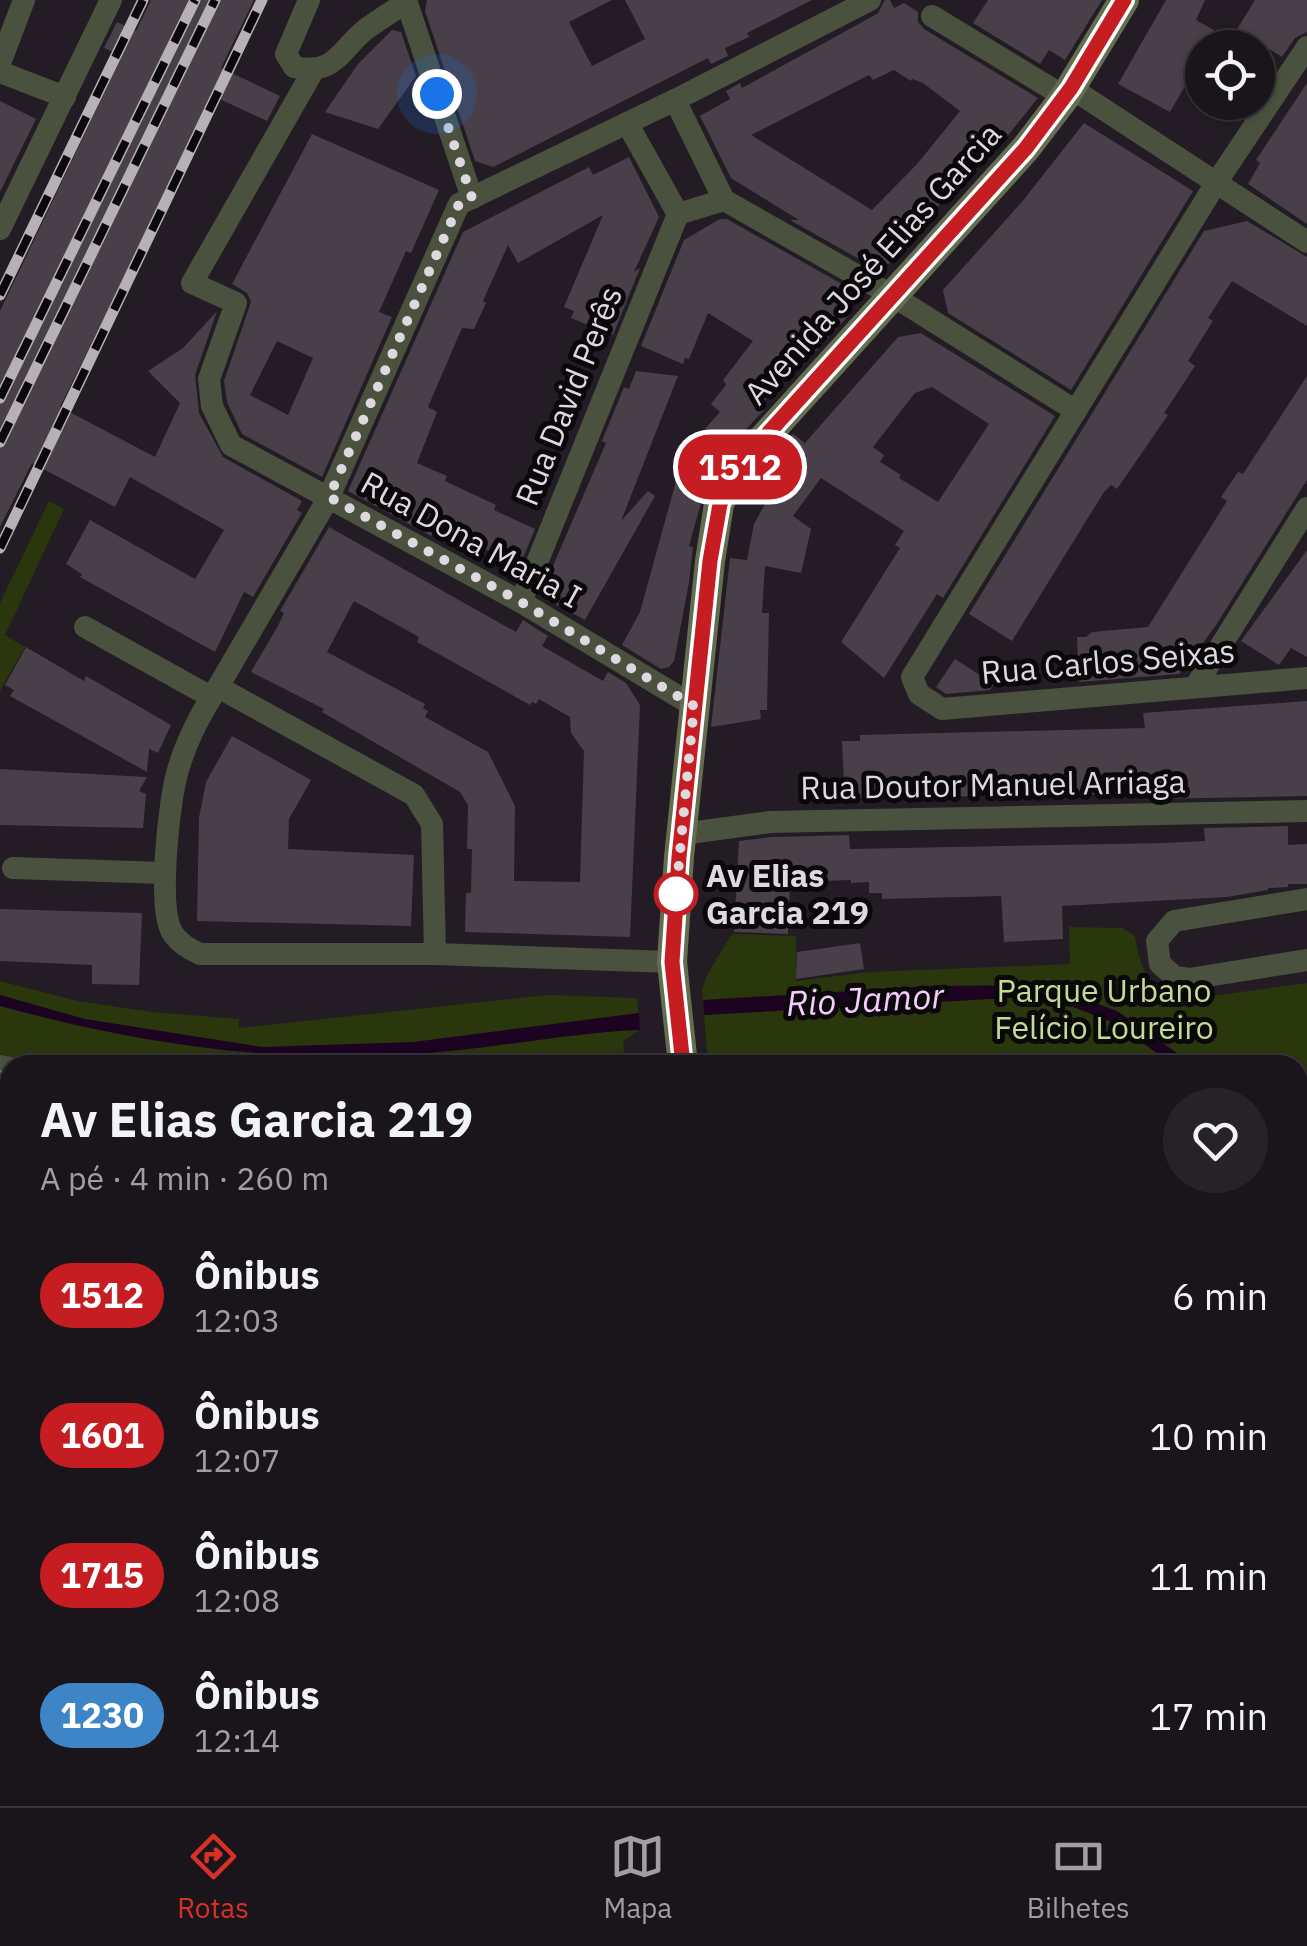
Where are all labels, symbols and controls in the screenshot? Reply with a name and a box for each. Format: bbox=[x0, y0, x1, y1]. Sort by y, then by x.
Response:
map controls bbox=[1185, 30, 1275, 120]
button: locate bbox=[1185, 30, 1275, 120]
your location bbox=[412, 69, 462, 119]
street label: Avenida José Elias Garcia bbox=[735, 114, 1010, 413]
street label: Rua David Perês bbox=[505, 280, 631, 511]
line badge: 1512 bbox=[670, 434, 810, 500]
text: 1512 bbox=[698, 444, 782, 490]
street label: Rua Dona Maria I bbox=[354, 461, 589, 617]
street label: Rua Carlos Seixas bbox=[979, 629, 1237, 693]
street label: Rua Doutor Manuel Arriaga bbox=[800, 760, 1186, 808]
place label: Av Elias Garcia 219 bbox=[706, 854, 869, 933]
marker: Av Elias Garcia 219 bbox=[655, 873, 697, 915]
park label: Parque Urbano Felício Loureiro bbox=[994, 969, 1214, 1048]
water label: Rio Jamor bbox=[785, 972, 946, 1026]
text: Av Elias Garcia 219 bbox=[40, 1088, 473, 1150]
button: heart bbox=[1163, 1088, 1268, 1193]
text: A pé · 4 min · 260 m bbox=[40, 1157, 329, 1199]
text: Ônibus bbox=[194, 1250, 320, 1299]
text: 6 min bbox=[1172, 1271, 1268, 1320]
text: 1512 bbox=[60, 1272, 144, 1318]
text: 12:03 bbox=[194, 1299, 280, 1341]
text: Ônibus bbox=[194, 1390, 320, 1439]
text: 10 min bbox=[1149, 1411, 1268, 1460]
text: 1601 bbox=[60, 1412, 144, 1458]
text: 12:07 bbox=[194, 1439, 280, 1481]
text: Ônibus bbox=[194, 1530, 320, 1579]
text: 11 min bbox=[1149, 1551, 1268, 1600]
text: 1715 bbox=[60, 1552, 144, 1598]
text: 12:08 bbox=[194, 1579, 280, 1621]
text: Ônibus bbox=[194, 1670, 320, 1719]
text: 17 min bbox=[1149, 1691, 1268, 1740]
text: 1230 bbox=[60, 1692, 144, 1738]
text: 12:14 bbox=[194, 1719, 280, 1761]
tab: Rotas bbox=[177, 1829, 249, 1926]
tab: Mapa bbox=[603, 1829, 672, 1926]
tab: Bilhetes bbox=[1027, 1829, 1130, 1926]

